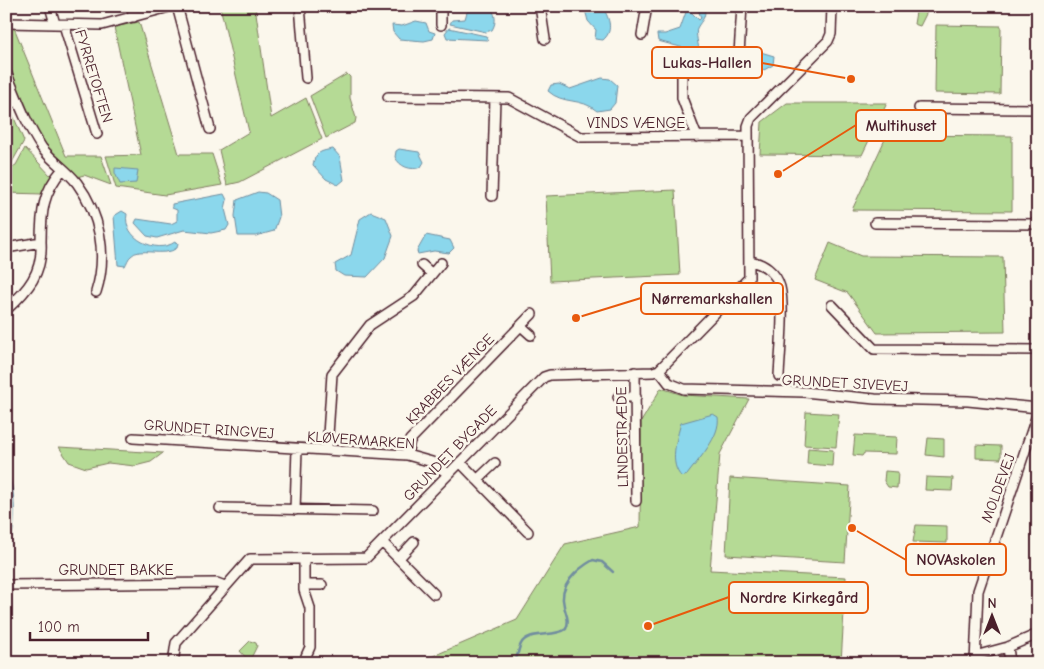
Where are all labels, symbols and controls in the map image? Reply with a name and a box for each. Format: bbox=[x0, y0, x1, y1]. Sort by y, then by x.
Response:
street label: FYRRETOFTEN bbox=[71, 27, 117, 125]
callout: Lukas-Hallen bbox=[652, 47, 762, 78]
text: Lukas-Hallen bbox=[662, 54, 752, 72]
callout: Multihuset bbox=[856, 110, 946, 141]
street label: VINDS VÆNGE bbox=[587, 114, 685, 132]
text: Multihuset bbox=[866, 117, 937, 135]
callout: Nørremarkshallen bbox=[641, 283, 783, 314]
text: Nørremarkshallen bbox=[651, 290, 773, 308]
street label: KRABBES VÆNGE bbox=[402, 330, 498, 428]
street label: GRUNDET SIVEVEJ bbox=[781, 371, 909, 395]
street label: LINDESTRÆDE bbox=[612, 386, 632, 488]
street label: GRUNDET BYGADE bbox=[400, 401, 500, 505]
street label: GRUNDET RINGVEJ bbox=[143, 415, 275, 443]
street label: KLØVERMARKEN bbox=[306, 427, 416, 453]
street label: MOLDEVEJ bbox=[977, 451, 1019, 525]
callout: NOVAskolen bbox=[906, 544, 1006, 575]
text: NOVAskolen bbox=[916, 551, 996, 569]
street label: GRUNDET BAKKE bbox=[58, 561, 174, 579]
callout: Nordre Kirkegård bbox=[729, 582, 868, 613]
text: Nordre Kirkegård bbox=[740, 589, 858, 607]
north arrow bbox=[966, 592, 1016, 642]
text: N bbox=[987, 595, 997, 612]
scale bar bbox=[30, 609, 148, 641]
text: 100 m bbox=[38, 618, 80, 636]

